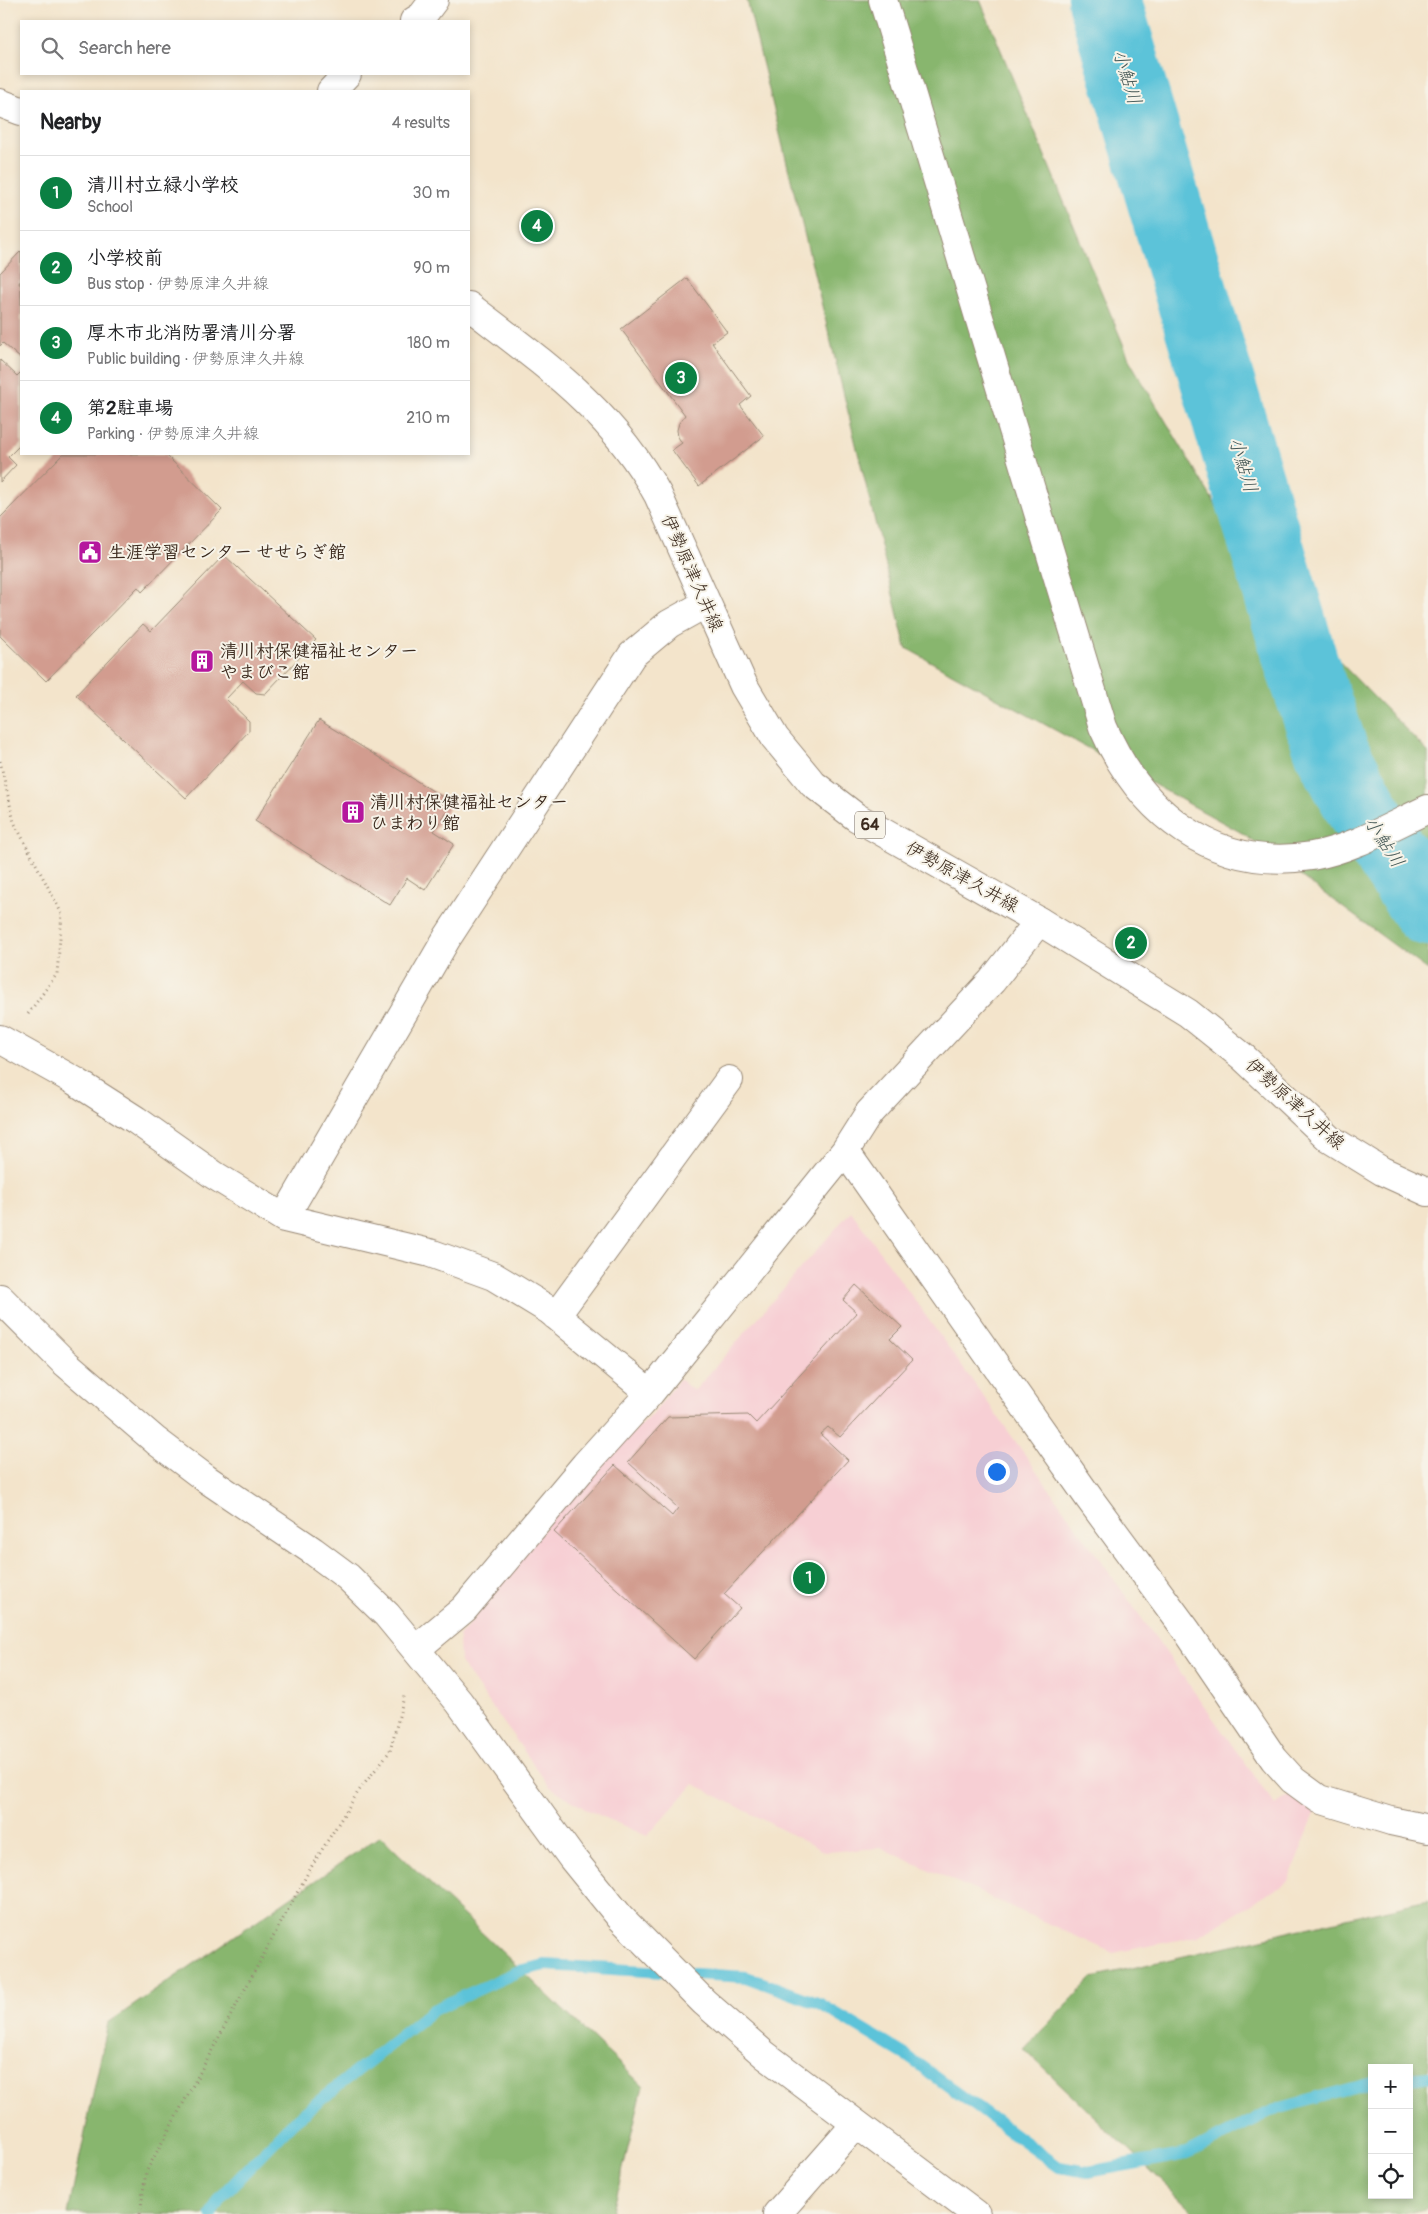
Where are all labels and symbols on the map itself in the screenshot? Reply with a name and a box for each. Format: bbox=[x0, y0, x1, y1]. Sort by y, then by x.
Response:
water label: 小鮎川 bbox=[1107, 46, 1147, 108]
pin: 4 bbox=[521, 207, 553, 245]
pin: 3 bbox=[665, 359, 697, 397]
water label: 小鮎川 bbox=[1223, 434, 1263, 496]
street label: 伊勢原津久井線 bbox=[656, 511, 728, 635]
public building icon: 生涯学習センター せせらぎ館 bbox=[77, 539, 103, 565]
place label: 生涯学習センター せせらぎ館 bbox=[108, 541, 346, 564]
place label: 清川村保健福祉センター やまびこ館 bbox=[220, 640, 418, 684]
building icon: 清川村保健福祉センター やまびこ館 bbox=[189, 648, 215, 674]
place label: 清川村保健福祉センター ひまわり館 bbox=[370, 791, 568, 835]
building icon: 清川村保健福祉センター ひまわり館 bbox=[340, 799, 366, 825]
road number: 64 bbox=[855, 812, 885, 838]
water label: 小鮎川 bbox=[1358, 812, 1410, 872]
street label: 伊勢原津久井線 bbox=[901, 836, 1023, 918]
pin: 2 bbox=[1115, 924, 1147, 962]
street label: 伊勢原津久井線 bbox=[1240, 1053, 1350, 1155]
your location bbox=[984, 1459, 1010, 1485]
pin: 1 bbox=[793, 1559, 825, 1597]

